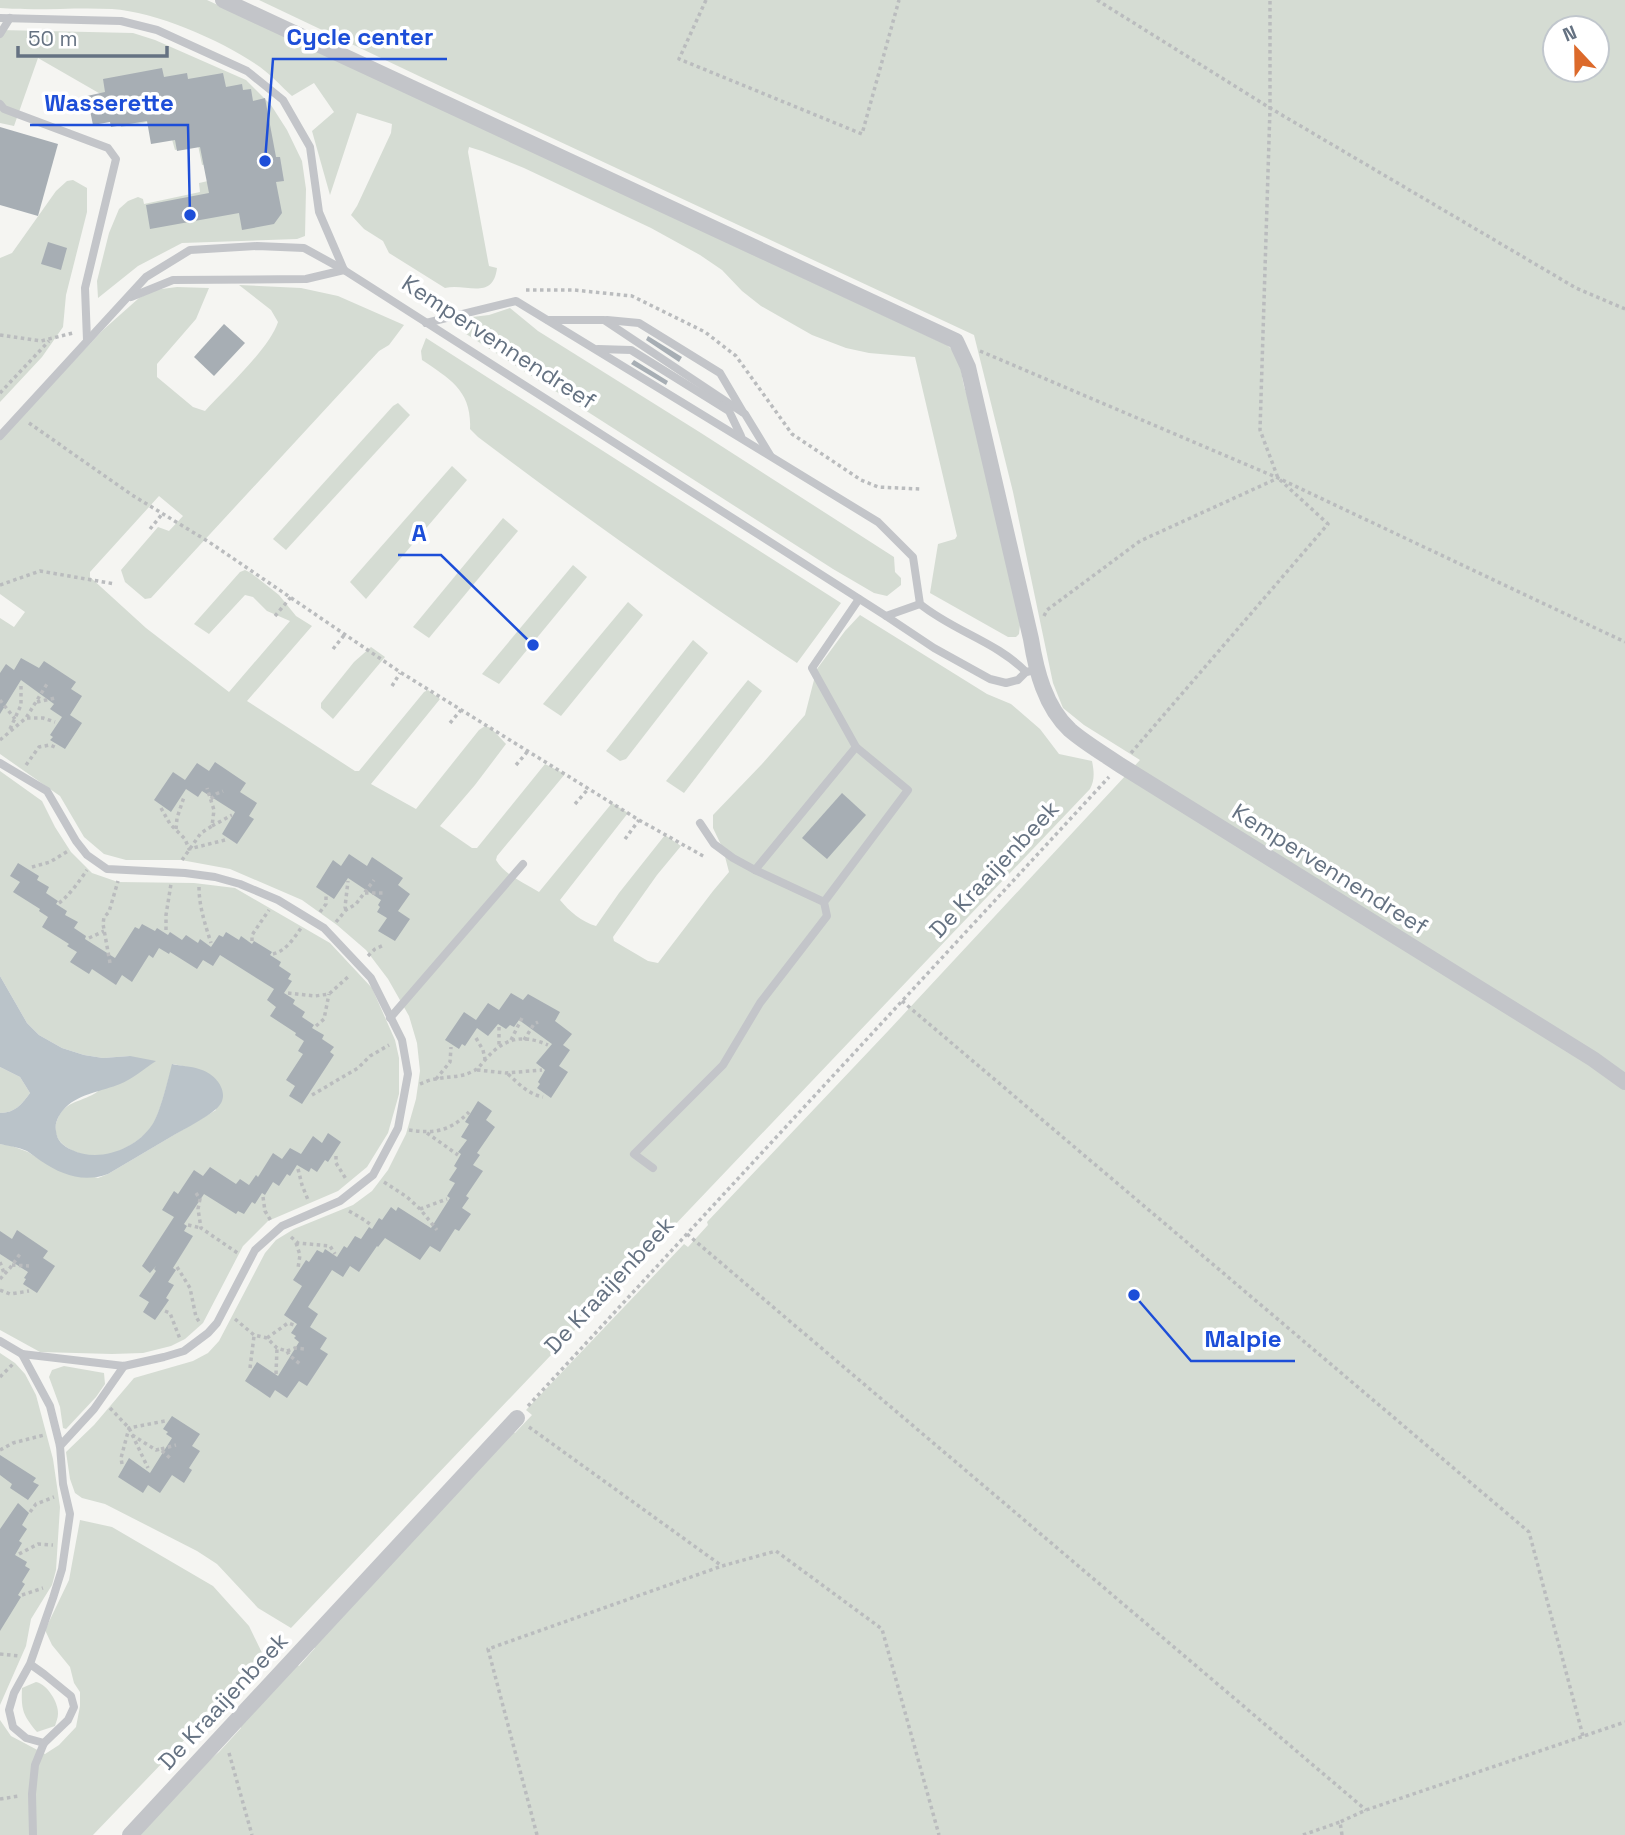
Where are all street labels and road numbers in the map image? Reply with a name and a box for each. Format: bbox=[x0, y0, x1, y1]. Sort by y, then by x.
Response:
street label: Kempervennendreef bbox=[396, 268, 602, 416]
street label: De Kraaijenbeek bbox=[923, 794, 1065, 944]
street label: Kempervennendreef bbox=[1226, 797, 1434, 941]
street label: De Kraaijenbeek bbox=[538, 1210, 680, 1360]
street label: De Kraaijenbeek bbox=[152, 1626, 294, 1776]

